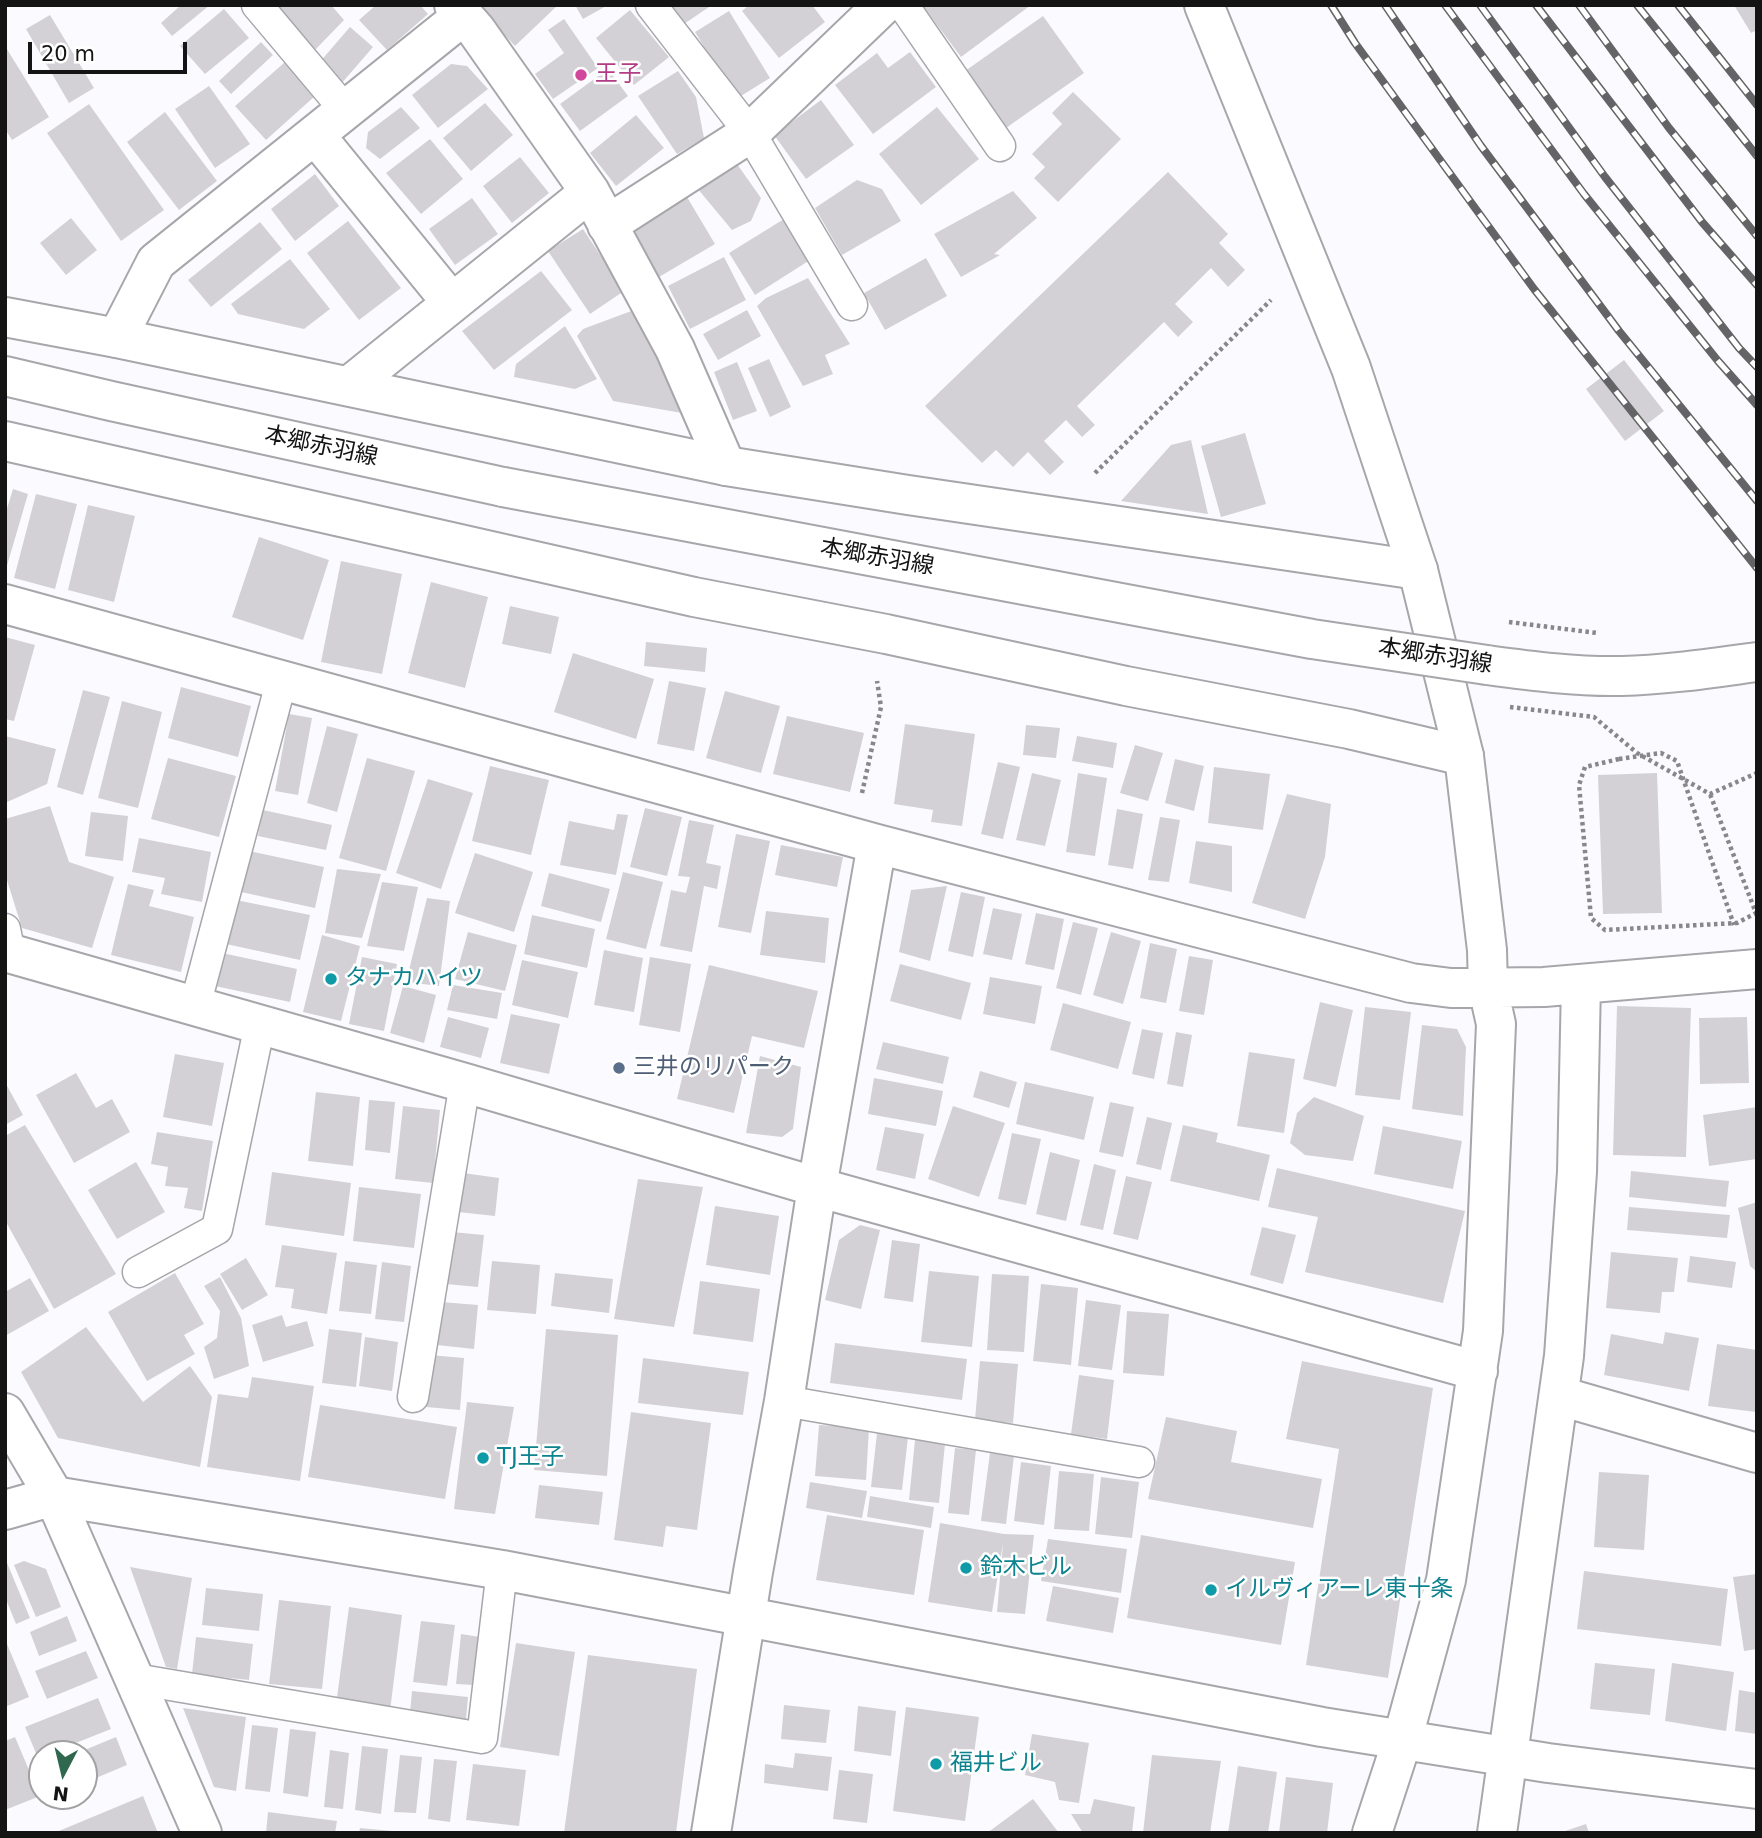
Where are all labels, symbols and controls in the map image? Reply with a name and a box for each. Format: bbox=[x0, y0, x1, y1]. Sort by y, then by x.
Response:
scale bar bbox=[32, 28, 191, 72]
text: 20 m bbox=[41, 42, 95, 66]
place label: 王子 bbox=[595, 61, 641, 89]
marker: 王子 bbox=[573, 67, 589, 83]
street label: 本郷赤羽線 bbox=[262, 422, 380, 472]
street label: 本郷赤羽線 bbox=[818, 534, 936, 582]
street label: 本郷赤羽線 bbox=[1376, 634, 1494, 680]
place label: タナカハイツ bbox=[345, 965, 483, 993]
marker: タナカハイツ bbox=[323, 971, 339, 987]
place label: 三井のリパーク bbox=[633, 1054, 794, 1082]
marker: 三井のリパーク bbox=[611, 1060, 627, 1076]
place label: TJ王子 bbox=[497, 1444, 564, 1472]
marker: TJ王子 bbox=[475, 1450, 491, 1466]
place label: 鈴木ビル bbox=[980, 1554, 1072, 1582]
marker: 鈴木ビル bbox=[958, 1560, 974, 1576]
place label: イルヴィアーレ東十条 bbox=[1225, 1576, 1454, 1604]
marker: イルヴィアーレ東十条 bbox=[1203, 1582, 1219, 1598]
north arrow bbox=[28, 1740, 98, 1810]
place label: 福井ビル bbox=[950, 1750, 1042, 1778]
marker: 福井ビル bbox=[928, 1756, 944, 1772]
text: N bbox=[51, 1782, 70, 1806]

